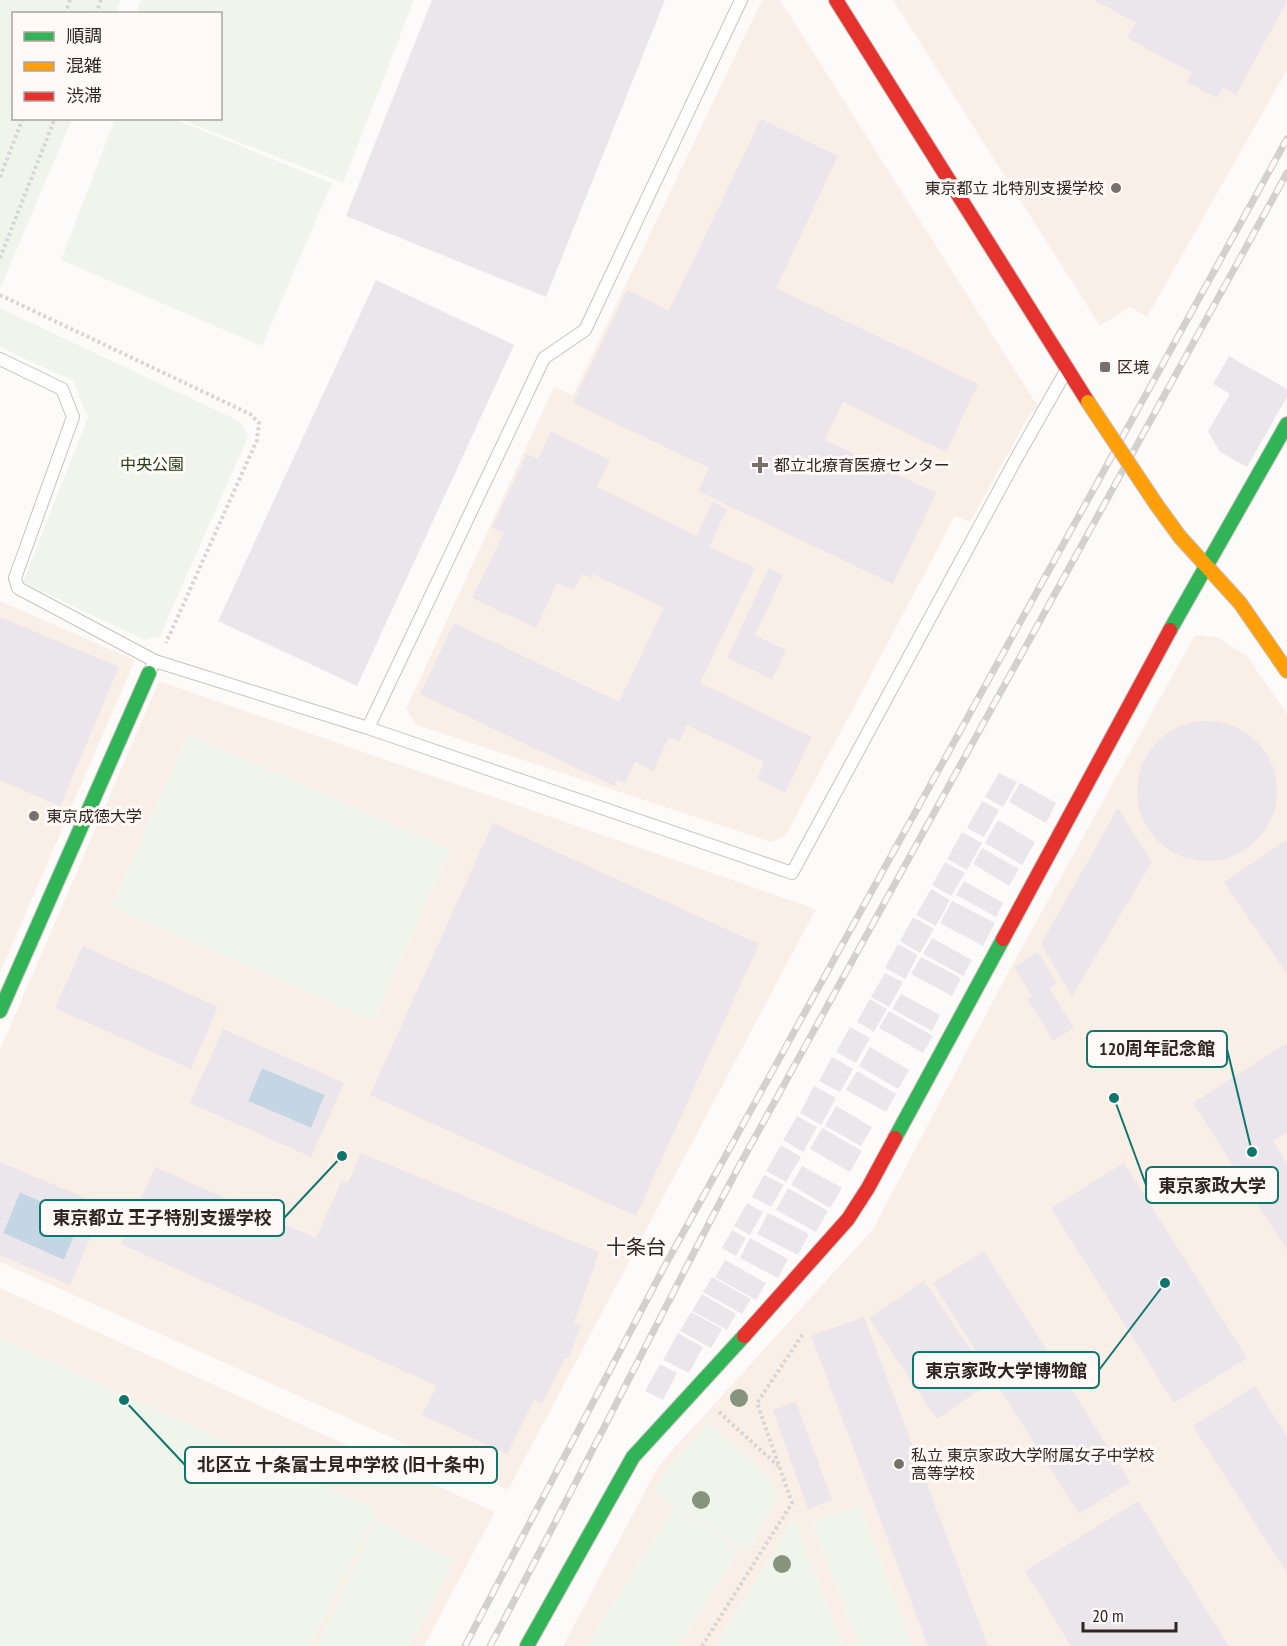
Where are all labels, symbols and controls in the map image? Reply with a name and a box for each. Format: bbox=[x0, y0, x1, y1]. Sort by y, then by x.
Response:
legend bbox=[12, 12, 222, 120]
text: 順調 bbox=[66, 24, 102, 47]
text: 混雑 bbox=[66, 54, 102, 77]
text: 渋滞 bbox=[66, 84, 102, 107]
place label: 東京都立 北特別支援学校 bbox=[925, 178, 1104, 198]
marker: 東京都立 北特別支援学校 bbox=[1109, 181, 1123, 195]
place label: 区境 bbox=[1117, 357, 1149, 377]
marker: 区境 bbox=[1098, 360, 1112, 374]
park label: 中央公園 bbox=[120, 454, 184, 474]
place label: 都立北療育医療センター bbox=[774, 455, 950, 475]
marker: 都立北療育医療センター bbox=[751, 456, 769, 474]
place label: 東京成徳大学 bbox=[46, 806, 142, 826]
marker: 東京成徳大学 bbox=[27, 809, 41, 823]
callout: 120周年記念館 bbox=[1087, 1031, 1227, 1067]
text: 120周年記念館 bbox=[1099, 1037, 1215, 1060]
callout: 東京家政大学 bbox=[1146, 1167, 1278, 1203]
text: 東京家政大学 bbox=[1158, 1174, 1266, 1197]
callout: 東京都立 王子特別支援学校 bbox=[40, 1200, 284, 1236]
text: 東京都立 王子特別支援学校 bbox=[52, 1206, 272, 1229]
district label: 十条台 bbox=[606, 1234, 666, 1260]
callout: 東京家政大学博物館 bbox=[913, 1352, 1099, 1388]
text: 東京家政大学博物館 bbox=[925, 1359, 1087, 1382]
place label: 私立 東京家政大学附属女子中学校 高等学校 bbox=[911, 1445, 1154, 1483]
callout: 北区立 十条富士見中学校 (旧十条中) bbox=[185, 1447, 497, 1483]
text: 北区立 十条富士見中学校 (旧十条中) bbox=[197, 1453, 485, 1476]
marker: 私立 東京家政大学附属女子中学校 高等学校 bbox=[892, 1457, 906, 1471]
scale bar bbox=[1083, 1595, 1176, 1633]
text: 20 m bbox=[1092, 1604, 1124, 1627]

